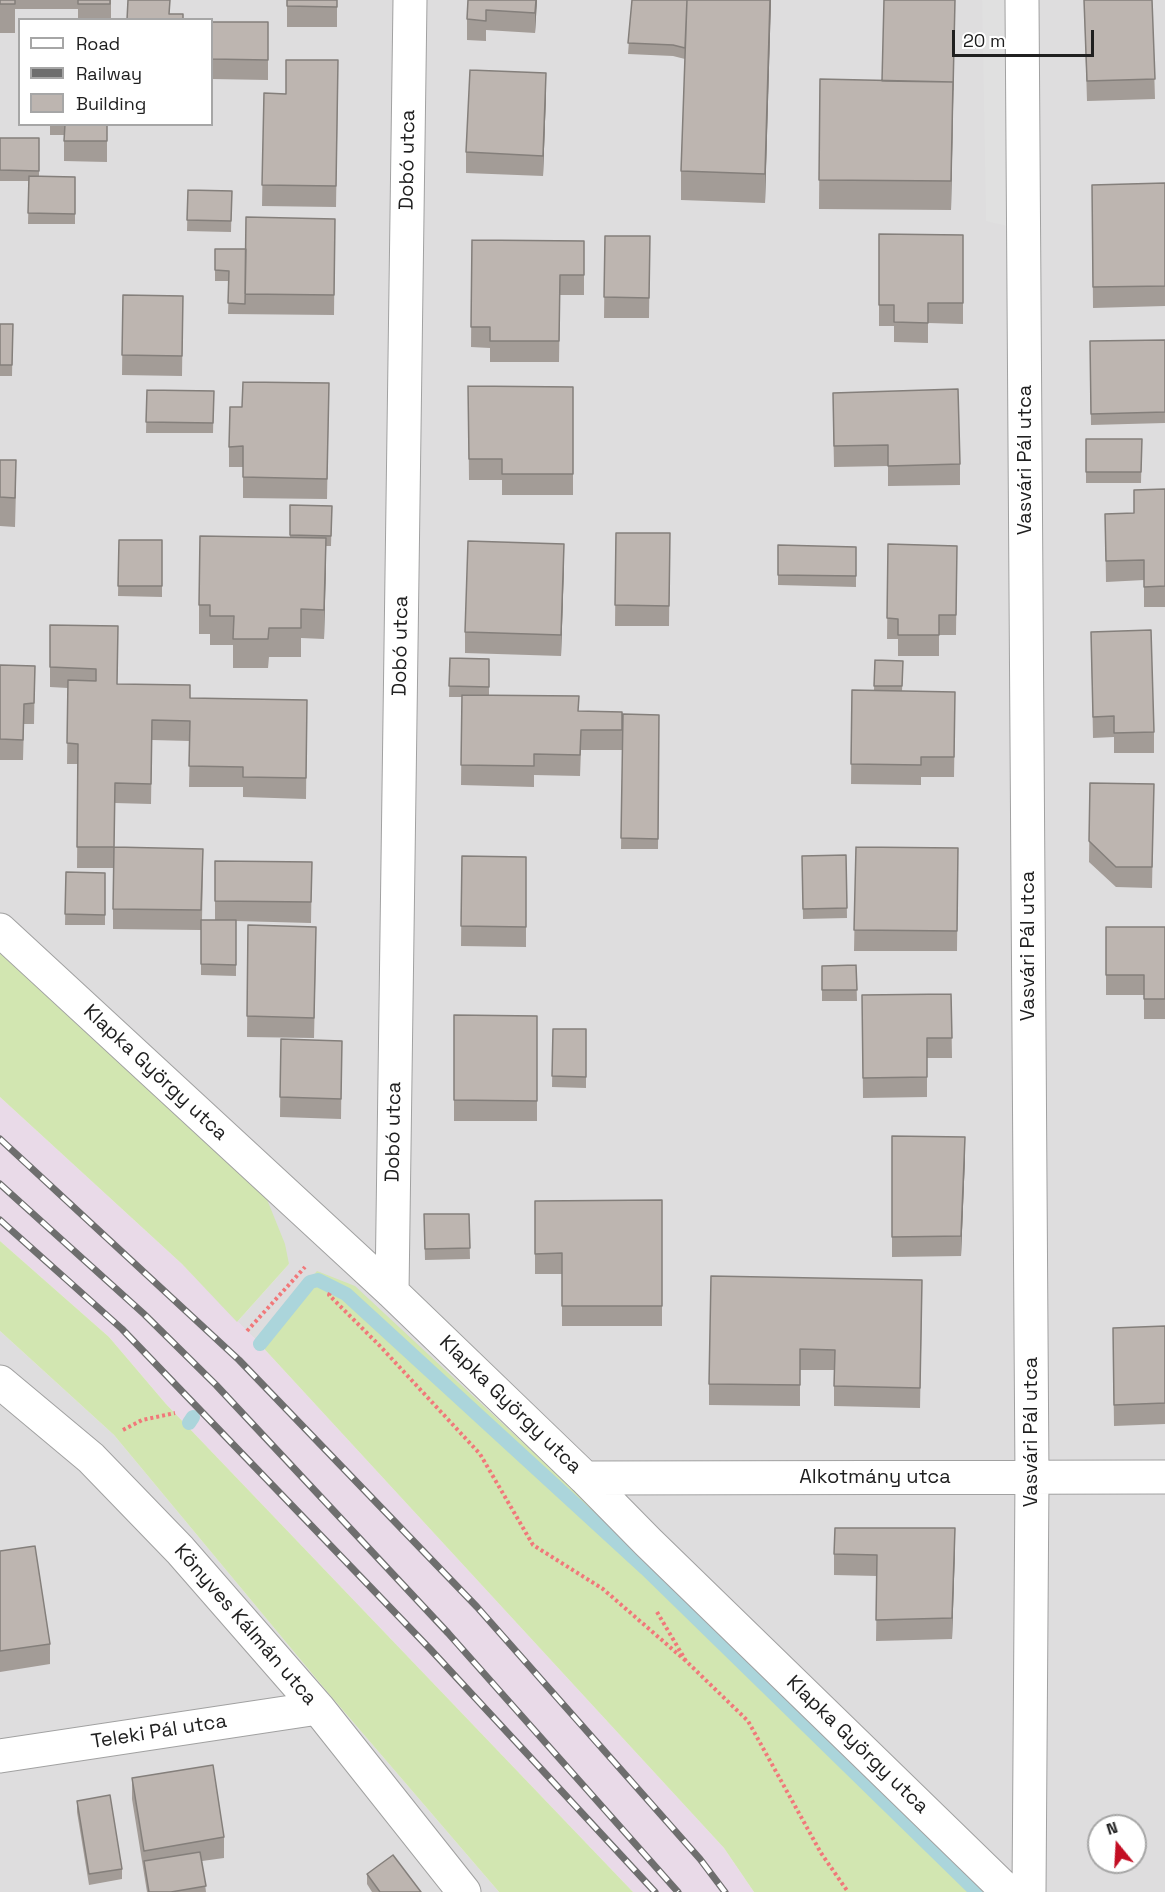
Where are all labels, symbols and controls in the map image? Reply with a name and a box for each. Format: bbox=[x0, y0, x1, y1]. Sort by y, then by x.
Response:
legend bbox=[18, 18, 213, 126]
scale bar bbox=[955, 18, 1098, 56]
text: 20 m bbox=[963, 29, 1006, 52]
text: Road bbox=[76, 32, 120, 55]
text: Railway bbox=[76, 62, 142, 85]
text: Building bbox=[76, 92, 146, 115]
street label: Dobó utca bbox=[395, 110, 421, 210]
street label: Vasvári Pál utca bbox=[1014, 385, 1038, 535]
street label: Dobó utca bbox=[388, 596, 414, 696]
street label: Vasvári Pál utca bbox=[1017, 871, 1041, 1021]
street label: Klapka György utca bbox=[78, 1000, 232, 1146]
street label: Dobó utca bbox=[381, 1082, 407, 1182]
street label: Klapka György utca bbox=[434, 1331, 586, 1479]
street label: Vasvári Pál utca bbox=[1020, 1357, 1044, 1507]
street label: Alkotmány utca bbox=[799, 1466, 951, 1490]
street label: Könyves Kálmán utca bbox=[168, 1540, 322, 1710]
street label: Klapka György utca bbox=[781, 1671, 933, 1819]
street label: Teleki Pál utca bbox=[89, 1709, 229, 1755]
north arrow bbox=[1087, 1814, 1147, 1874]
text: N bbox=[1104, 1817, 1120, 1840]

